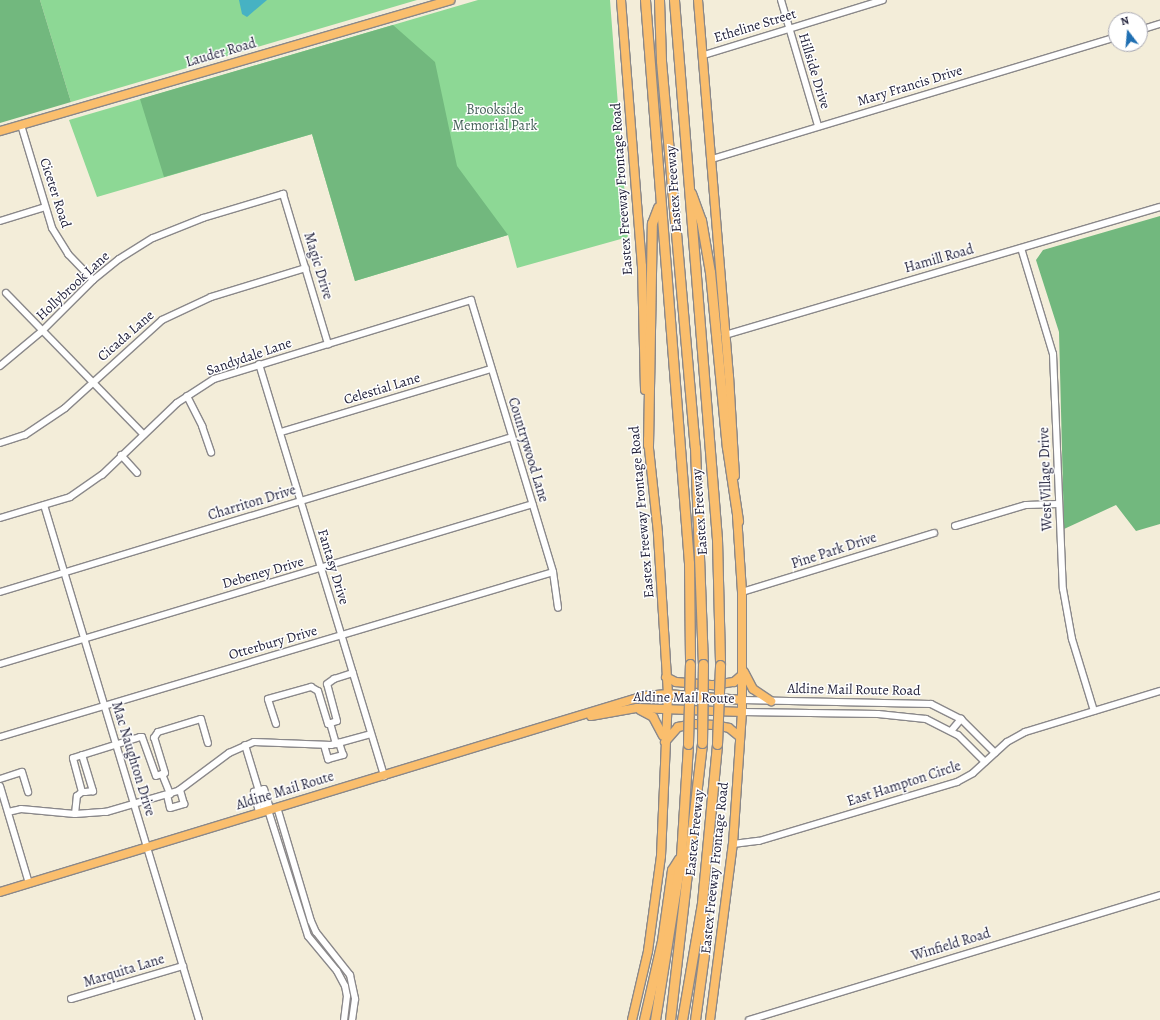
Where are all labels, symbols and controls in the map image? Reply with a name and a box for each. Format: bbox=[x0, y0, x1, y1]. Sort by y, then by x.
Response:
street label: Etheline Street bbox=[712, 6, 798, 46]
north arrow bbox=[1108, 12, 1148, 52]
text: N bbox=[1119, 13, 1131, 29]
street label: Hillside Drive bbox=[794, 31, 834, 111]
street label: Lauder Road bbox=[184, 35, 258, 71]
street label: Mary Francis Drive bbox=[855, 62, 965, 110]
park label: Brookside Memorial Park bbox=[453, 102, 537, 134]
street label: Eastex Freeway Frontage Road bbox=[608, 102, 636, 276]
street label: Eastex Freeway bbox=[663, 145, 685, 233]
street label: Ciceter Road bbox=[36, 156, 74, 230]
street label: Magic Drive bbox=[300, 230, 336, 302]
street label: Hamill Road bbox=[902, 241, 976, 277]
street label: Hollybrook Lane bbox=[33, 248, 113, 324]
street label: Cicada Lane bbox=[94, 307, 158, 365]
street label: Sandydale Lane bbox=[204, 335, 294, 379]
street label: Celestial Lane bbox=[342, 369, 422, 409]
street label: Countrywood Lane bbox=[504, 396, 552, 504]
street label: Eastex Freeway Frontage Road bbox=[626, 425, 658, 599]
street label: West Village Drive bbox=[1036, 427, 1056, 531]
street label: Eastex Freeway bbox=[689, 468, 711, 556]
street label: Charriton Drive bbox=[206, 482, 298, 524]
street label: Fantasy Drive bbox=[314, 527, 352, 607]
street label: Pine Park Drive bbox=[789, 529, 879, 573]
street label: Debeney Drive bbox=[220, 553, 306, 593]
street label: Otterbury Drive bbox=[227, 622, 319, 664]
street label: Aldine Mail Route Road bbox=[787, 680, 921, 700]
street label: Aldine Mail Route bbox=[633, 689, 735, 707]
street label: Mac Naughton Drive bbox=[108, 700, 158, 818]
street label: East Hampton Circle bbox=[845, 758, 963, 810]
street label: Aldine Mail Route bbox=[234, 768, 336, 814]
street label: Eastex Freeway Frontage Road bbox=[698, 781, 732, 955]
street label: Eastex Freeway bbox=[682, 789, 708, 877]
street label: Winfield Road bbox=[910, 925, 992, 965]
street label: Marquita Lane bbox=[82, 951, 166, 991]

